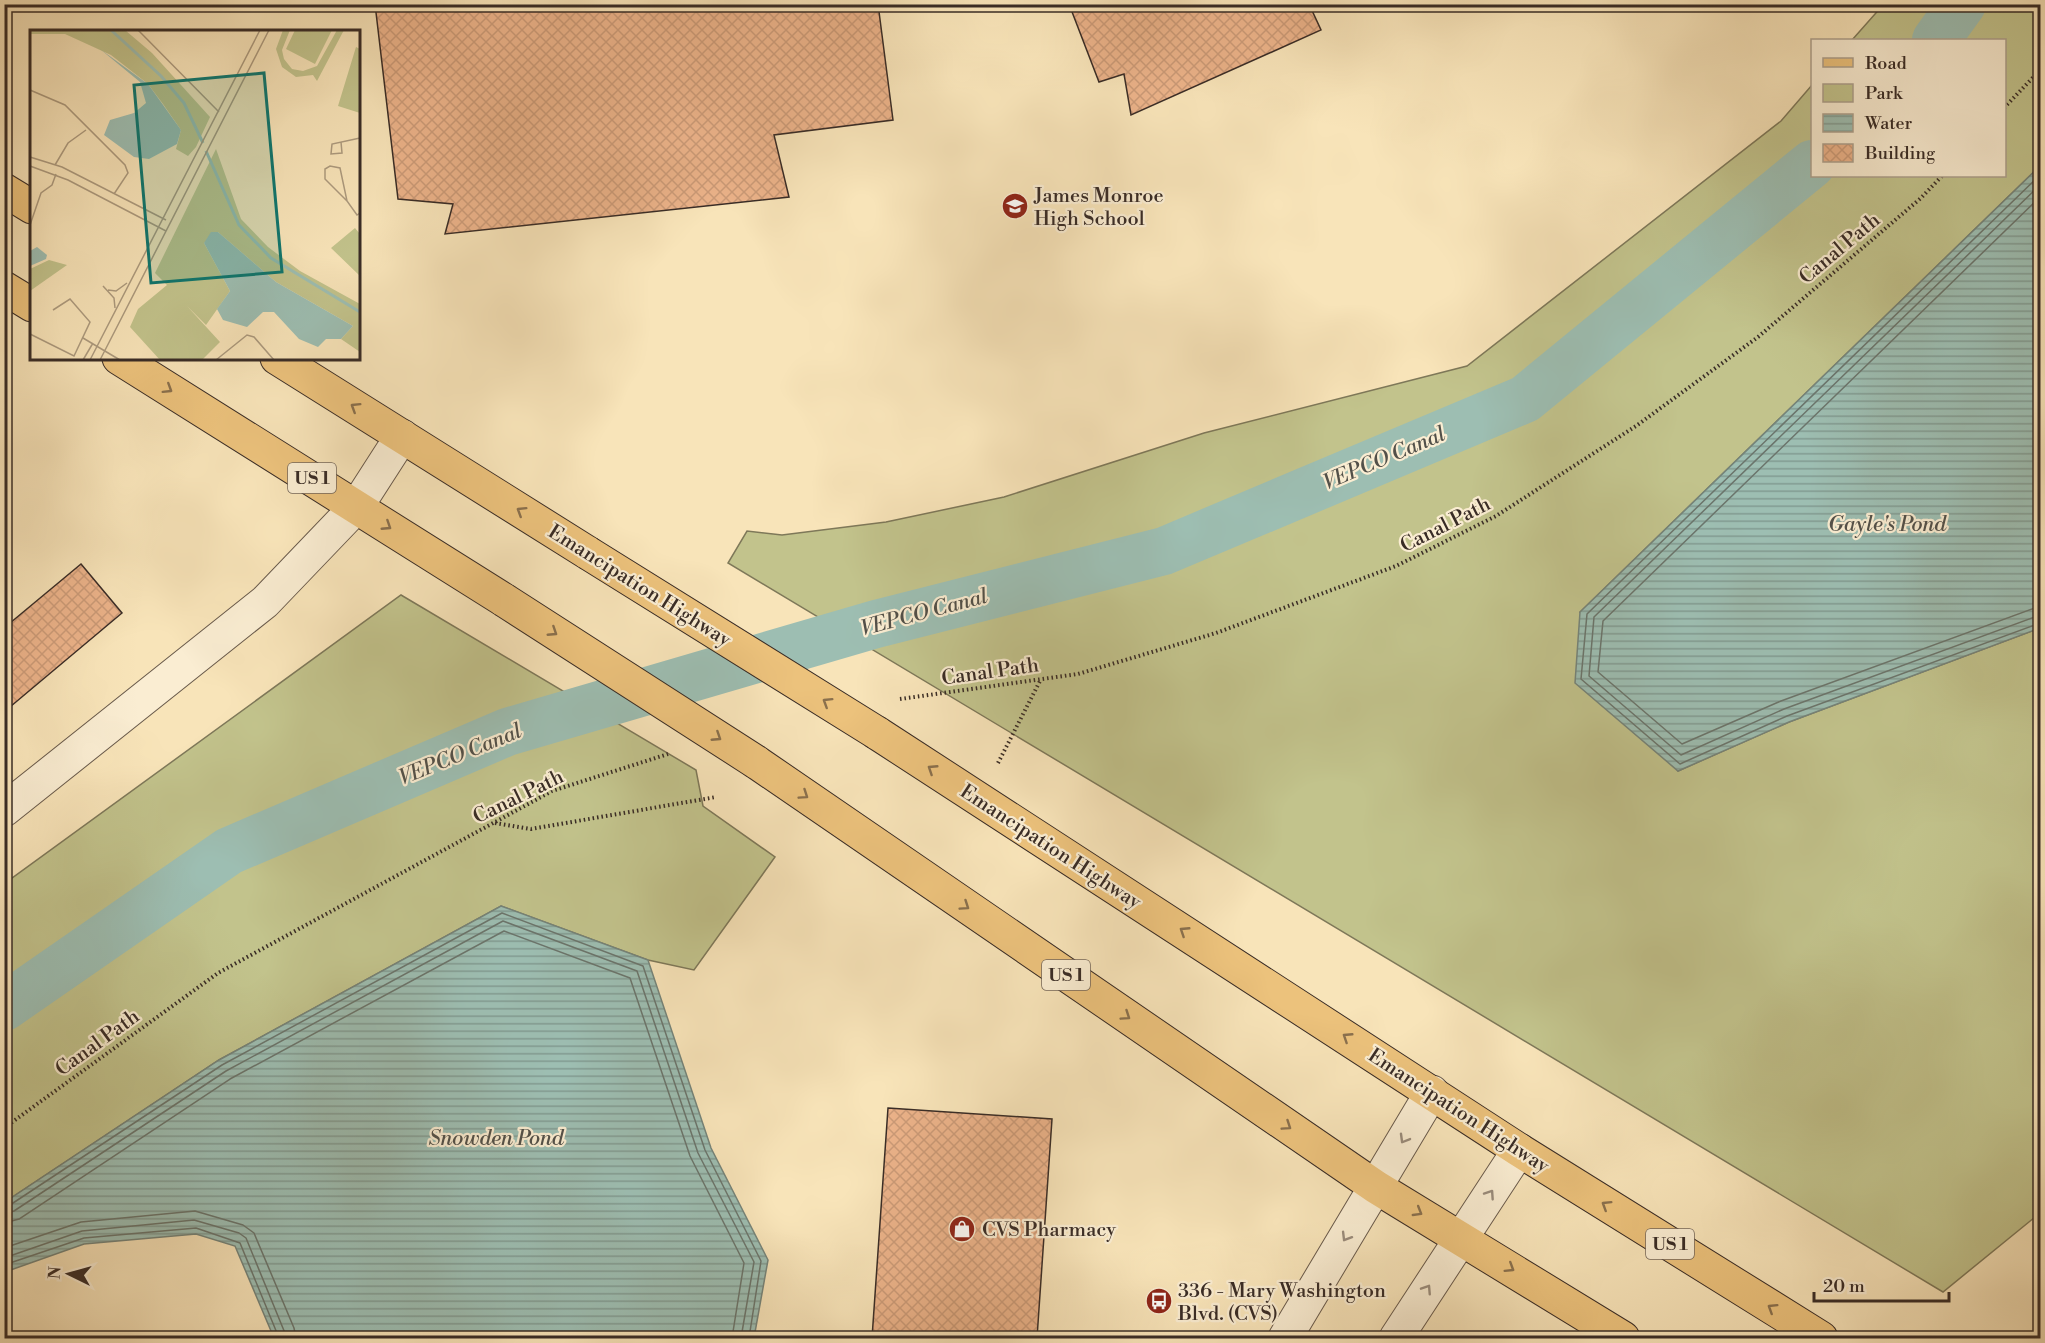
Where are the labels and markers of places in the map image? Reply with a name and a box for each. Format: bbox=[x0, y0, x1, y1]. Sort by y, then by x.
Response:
place label: James Monroe High School bbox=[1033, 184, 1164, 232]
school or university icon: James Monroe High School bbox=[1000, 191, 1030, 221]
shop icon: CVS Pharmacy bbox=[947, 1214, 977, 1244]
place label: CVS Pharmacy bbox=[982, 1218, 1116, 1243]
place label: 336 - Mary Washington Blvd. (CVS) bbox=[1177, 1279, 1386, 1327]
bus stop icon: 336 - Mary Washington Blvd. (CVS) bbox=[1144, 1286, 1174, 1316]

